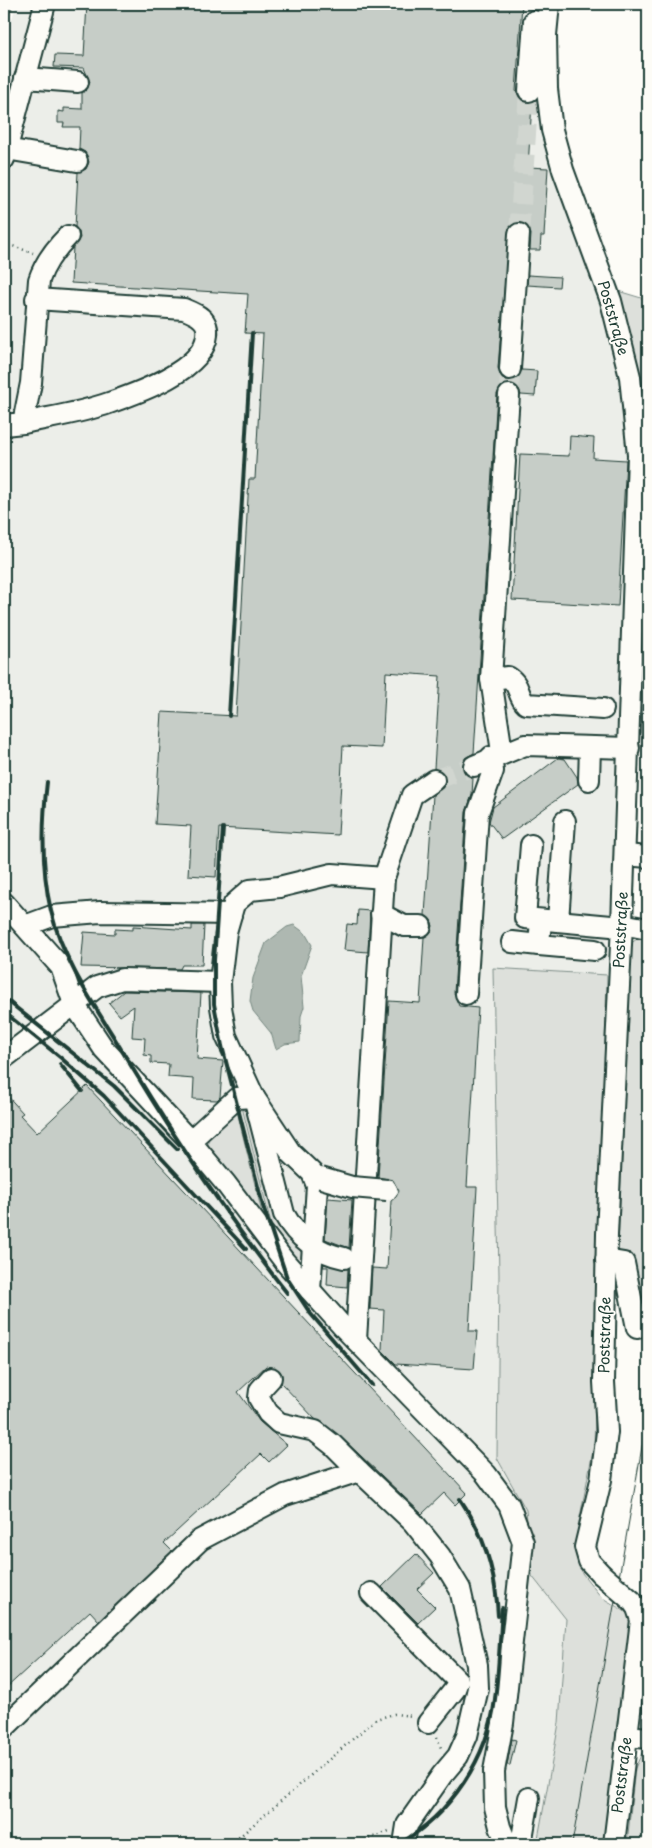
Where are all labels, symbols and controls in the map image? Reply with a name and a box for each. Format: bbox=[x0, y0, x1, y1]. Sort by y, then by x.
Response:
street label: Poststraße bbox=[593, 278, 636, 358]
street label: Poststraße bbox=[606, 891, 633, 969]
street label: Poststraße bbox=[591, 1296, 616, 1374]
street label: Poststraße bbox=[604, 1735, 637, 1814]

